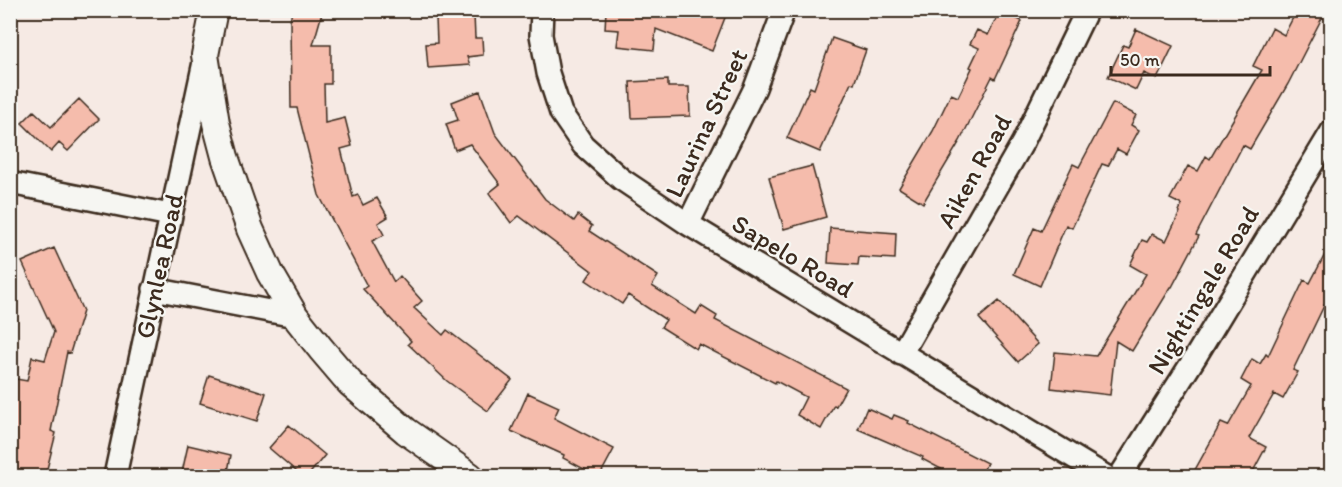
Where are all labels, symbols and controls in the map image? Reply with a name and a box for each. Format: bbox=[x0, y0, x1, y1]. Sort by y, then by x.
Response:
scale bar bbox=[1111, 39, 1270, 77]
street label: Laurina Street bbox=[658, 43, 755, 202]
text: 50 m bbox=[1120, 49, 1160, 71]
street label: Aiken Road bbox=[930, 108, 1018, 234]
street label: Glynlea Road bbox=[128, 190, 190, 341]
street label: Nightingale Road bbox=[1140, 199, 1266, 380]
street label: Sapelo Road bbox=[726, 207, 860, 305]

